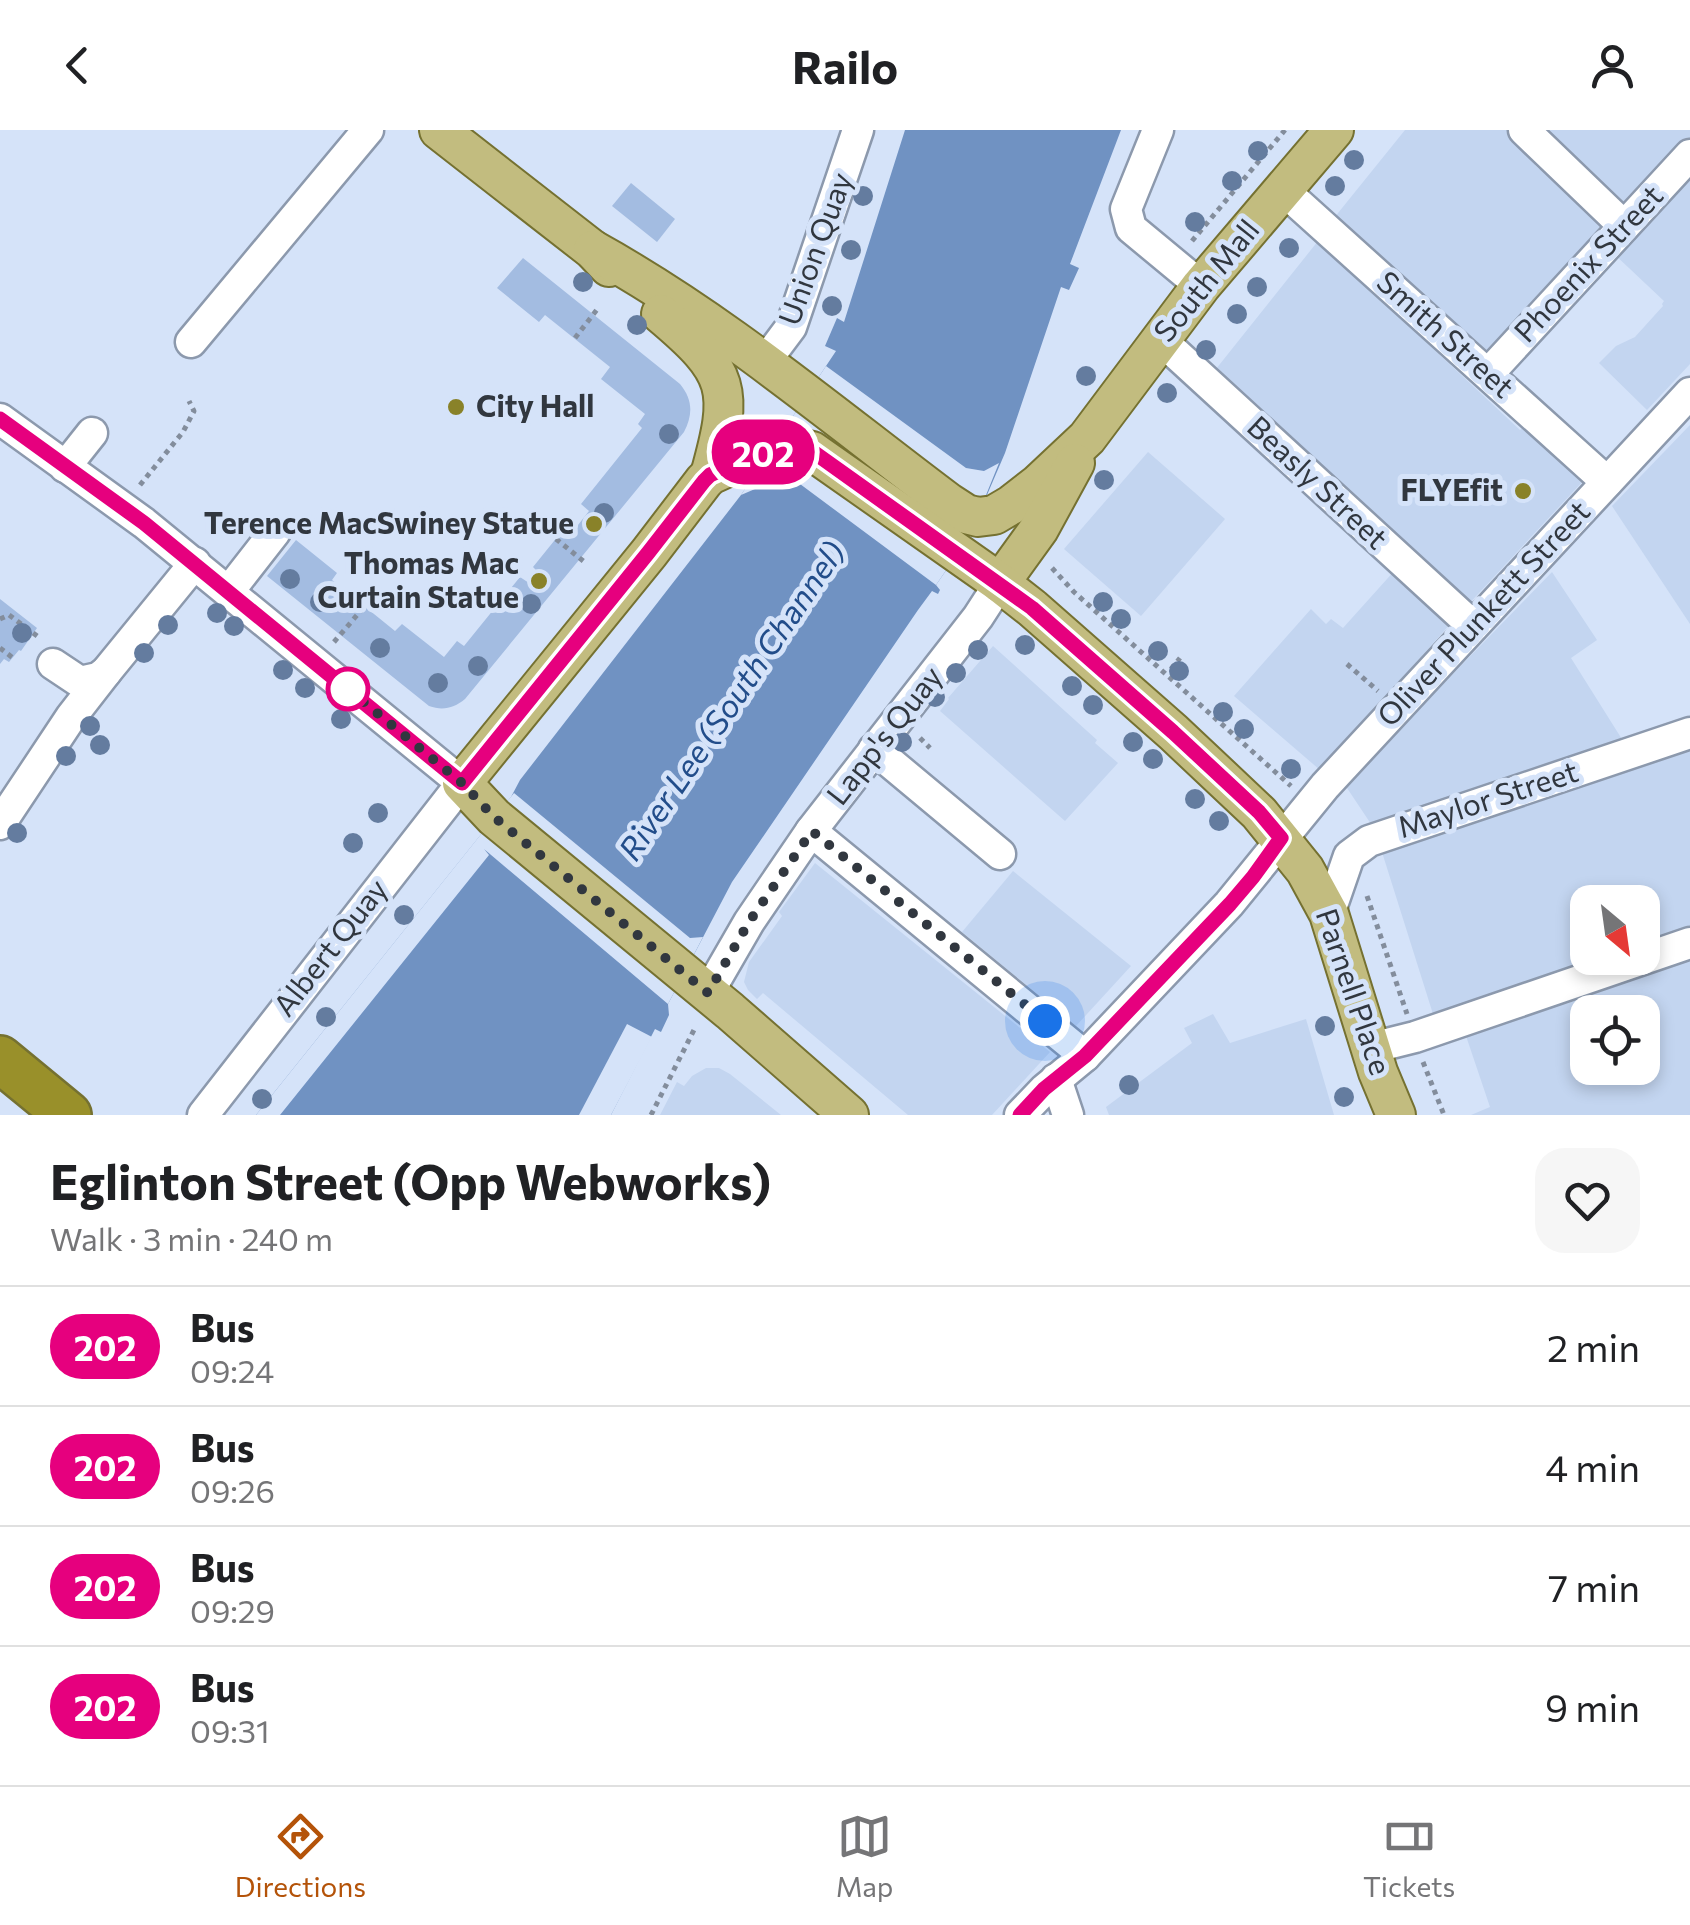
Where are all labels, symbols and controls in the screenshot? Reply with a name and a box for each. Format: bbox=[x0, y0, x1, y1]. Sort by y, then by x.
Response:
icon: back bbox=[50, 38, 105, 93]
text: Railo bbox=[792, 38, 898, 93]
icon: person bbox=[1585, 38, 1640, 93]
street label: Union Quay bbox=[769, 167, 858, 330]
street label: Phoenix Street bbox=[1505, 176, 1669, 348]
street label: South Mall bbox=[1144, 211, 1266, 348]
street label: Smith Street bbox=[1371, 262, 1523, 404]
place label: City Hall bbox=[476, 386, 594, 423]
marker: City Hall bbox=[445, 396, 467, 418]
street label: Beasly Street bbox=[1241, 407, 1396, 555]
line badge: 202 bbox=[706, 420, 820, 484]
text: 202 bbox=[732, 431, 794, 474]
place label: FLYEfit bbox=[1400, 470, 1503, 507]
marker: FLYEfit bbox=[1512, 480, 1534, 502]
street label: Oliver Plunkett Street bbox=[1368, 492, 1596, 733]
place label: Terence MacSwiney Statue bbox=[204, 503, 574, 540]
marker: Terence MacSwiney Statue bbox=[583, 513, 605, 535]
water label: River Lee (South Channel) bbox=[609, 533, 852, 867]
place label: Thomas Mac Curtain Statue bbox=[317, 543, 519, 614]
marker: Thomas Mac Curtain Statue bbox=[528, 570, 550, 592]
street label: Lapp's Quay bbox=[817, 658, 949, 811]
unlabelled marker bbox=[327, 668, 369, 710]
street label: Maylor Street bbox=[1392, 751, 1582, 844]
street label: Albert Quay bbox=[264, 870, 394, 1022]
north arrow bbox=[1570, 885, 1660, 975]
map controls bbox=[1570, 885, 1660, 1085]
street label: Parnell Place bbox=[1310, 903, 1401, 1079]
button: locate bbox=[1570, 995, 1660, 1085]
your location bbox=[1020, 996, 1070, 1046]
button: heart bbox=[1535, 1148, 1640, 1253]
text: Eglinton Street (Opp Webworks) bbox=[50, 1151, 771, 1210]
text: Walk · 3 min · 240 m bbox=[50, 1218, 333, 1258]
text: Bus bbox=[190, 1303, 255, 1350]
text: 2 min bbox=[1547, 1323, 1640, 1370]
text: 202 bbox=[74, 1325, 136, 1368]
text: 09:24 bbox=[190, 1350, 274, 1390]
text: Bus bbox=[190, 1423, 255, 1470]
text: 4 min bbox=[1545, 1443, 1640, 1490]
text: 202 bbox=[74, 1445, 136, 1488]
text: 09:26 bbox=[190, 1470, 275, 1510]
text: Bus bbox=[190, 1543, 255, 1590]
text: 7 min bbox=[1548, 1563, 1640, 1610]
text: 202 bbox=[74, 1565, 136, 1608]
text: 09:29 bbox=[190, 1590, 275, 1630]
text: Bus bbox=[190, 1663, 255, 1710]
text: 9 min bbox=[1545, 1683, 1640, 1730]
text: 202 bbox=[74, 1685, 136, 1728]
text: 09:31 bbox=[190, 1710, 270, 1750]
tab: Directions bbox=[235, 1809, 366, 1903]
tab: Map bbox=[836, 1809, 893, 1903]
tab: Tickets bbox=[1363, 1809, 1455, 1903]

